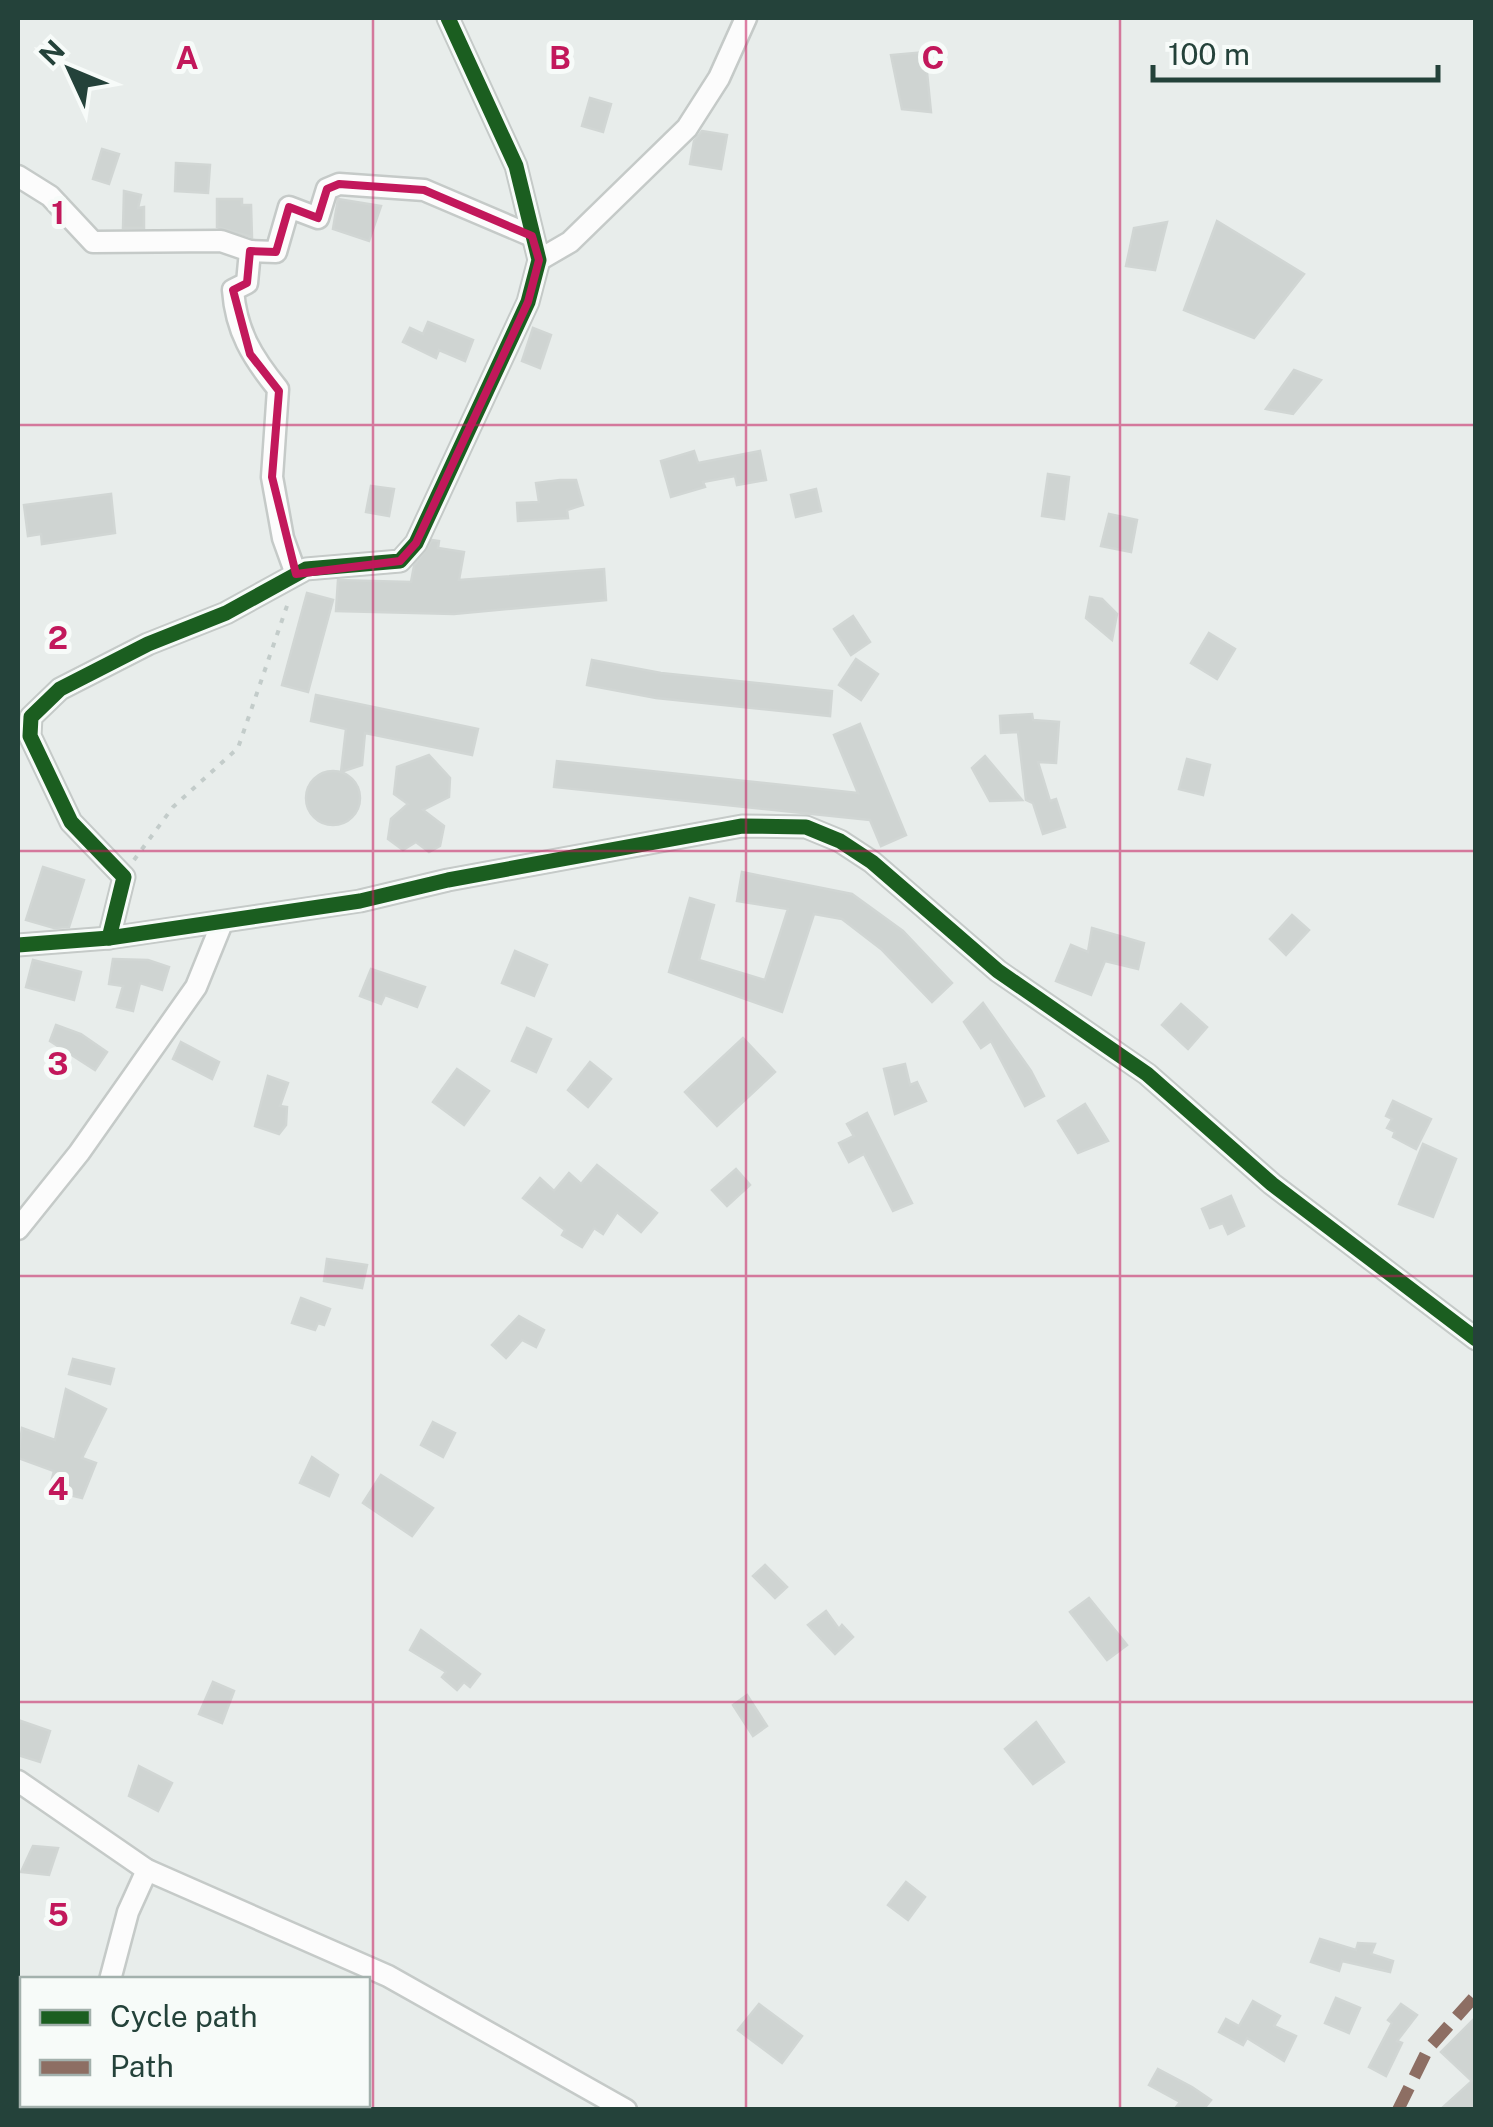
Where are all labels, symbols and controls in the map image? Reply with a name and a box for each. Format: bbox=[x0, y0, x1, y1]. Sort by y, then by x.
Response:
north arrow bbox=[20, 20, 120, 120]
scale bar bbox=[1153, 20, 1438, 82]
text: N bbox=[32, 33, 71, 72]
text: 100 m bbox=[1168, 36, 1250, 72]
text: A bbox=[175, 39, 199, 76]
text: B bbox=[549, 39, 571, 76]
text: C bbox=[922, 39, 944, 76]
text: 1 bbox=[51, 194, 65, 231]
text: 2 bbox=[48, 619, 68, 656]
text: 3 bbox=[47, 1045, 69, 1082]
text: 4 bbox=[48, 1470, 69, 1507]
text: 5 bbox=[47, 1896, 69, 1933]
legend bbox=[20, 1977, 370, 2107]
text: Cycle path bbox=[110, 1998, 258, 2034]
text: Path bbox=[110, 2048, 174, 2084]

